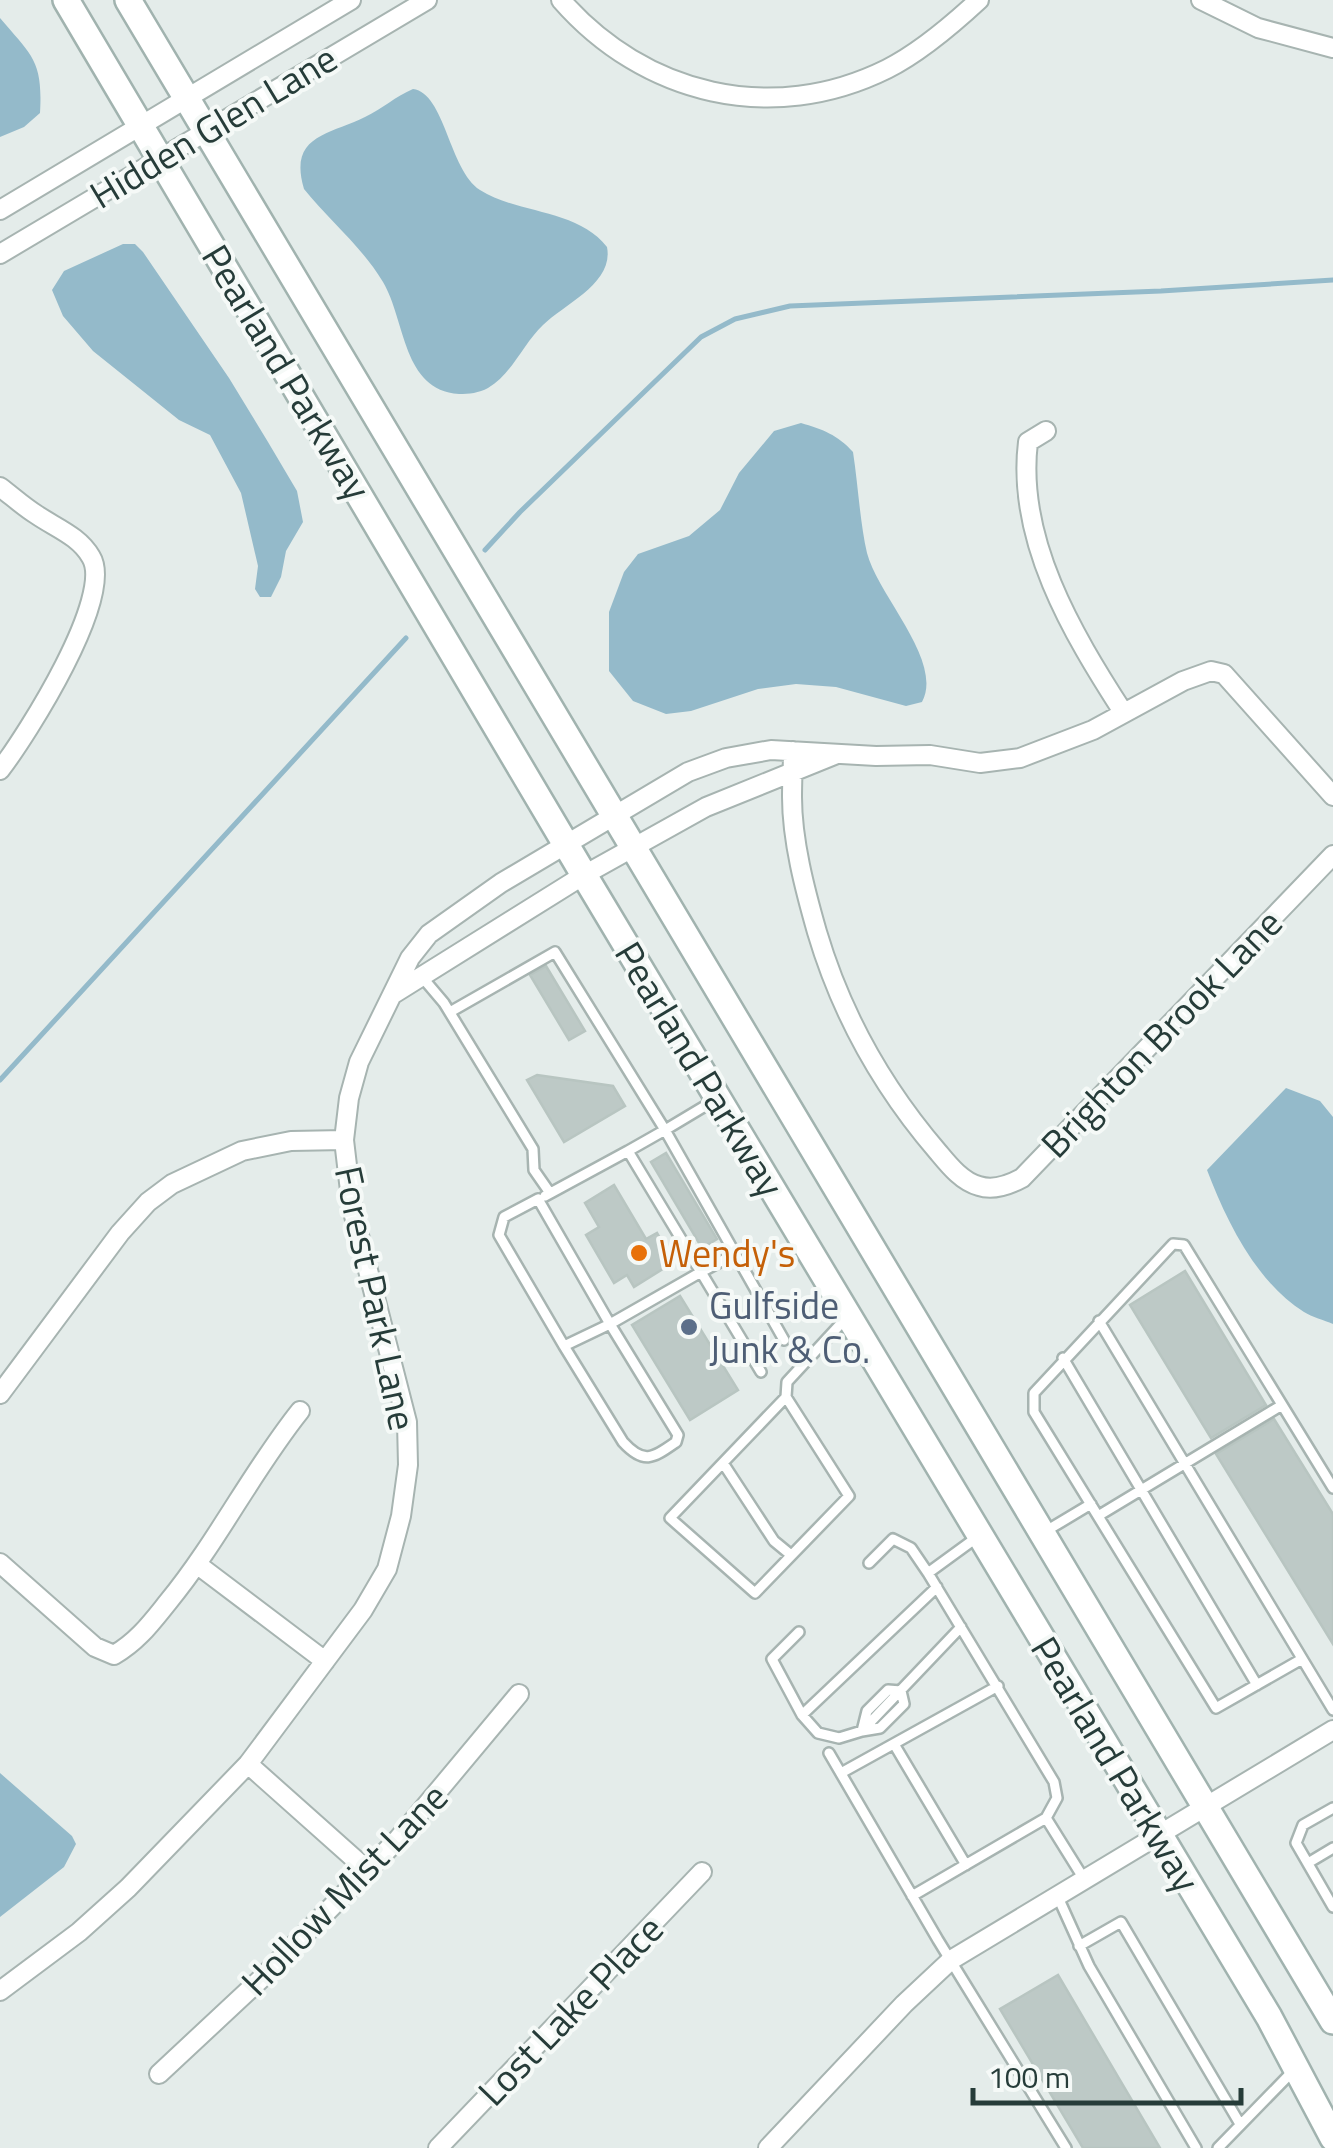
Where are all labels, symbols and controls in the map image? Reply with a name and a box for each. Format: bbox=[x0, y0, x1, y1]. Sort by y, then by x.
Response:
street label: Hidden Glen Lane bbox=[78, 29, 348, 223]
street label: Pearland Parkway bbox=[188, 233, 386, 511]
street label: Brighton Brook Lane bbox=[1027, 895, 1295, 1171]
street label: Pearland Parkway bbox=[601, 930, 799, 1208]
street label: Forest Park Lane bbox=[320, 1161, 432, 1435]
place label: Wendy's bbox=[659, 1224, 795, 1282]
marker: Wendy's bbox=[628, 1242, 650, 1264]
place label: Gulfside Junk & Co. bbox=[709, 1276, 870, 1378]
marker: Gulfside Junk & Co. bbox=[678, 1316, 700, 1338]
street label: Pearland Parkway bbox=[1017, 1625, 1215, 1903]
street label: Hollow Mist Lane bbox=[227, 1769, 461, 2009]
street label: Lost Lake Place bbox=[464, 1901, 676, 2119]
scale bar bbox=[973, 2043, 1240, 2105]
text: 100 m bbox=[988, 2054, 1070, 2100]

